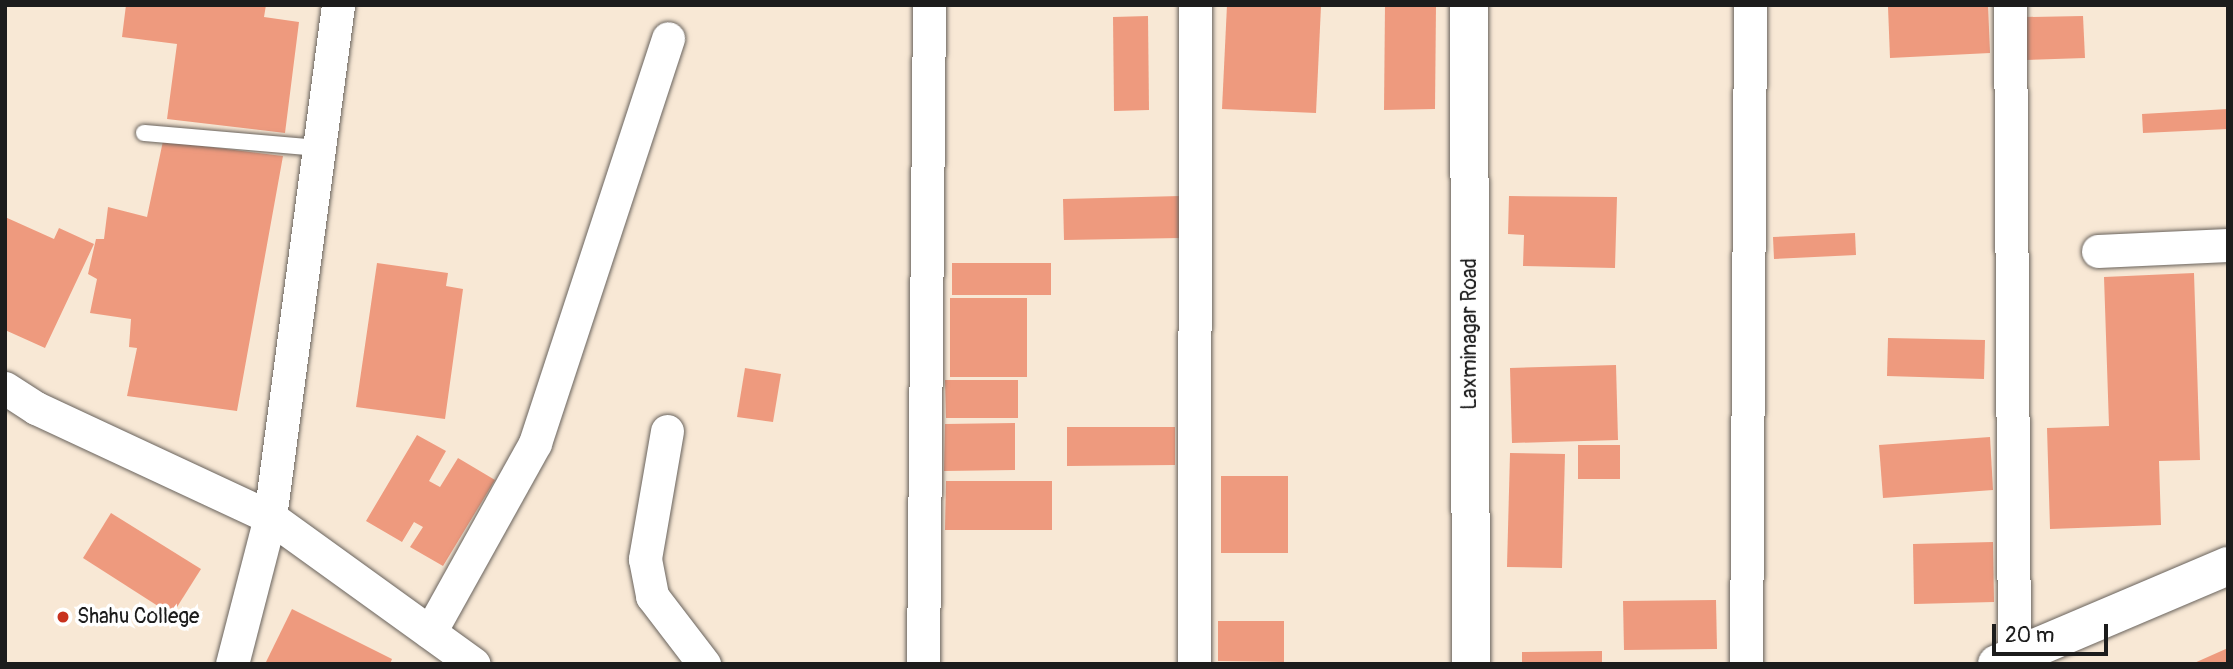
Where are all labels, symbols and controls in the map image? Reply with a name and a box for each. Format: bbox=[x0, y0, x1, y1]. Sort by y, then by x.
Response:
street label: Laxminagar Road bbox=[1457, 258, 1483, 410]
place label: Shahu College bbox=[77, 604, 199, 630]
marker: Shahu College bbox=[55, 609, 71, 625]
scale bar bbox=[1995, 610, 2110, 654]
text: 20 m bbox=[2005, 622, 2054, 649]

